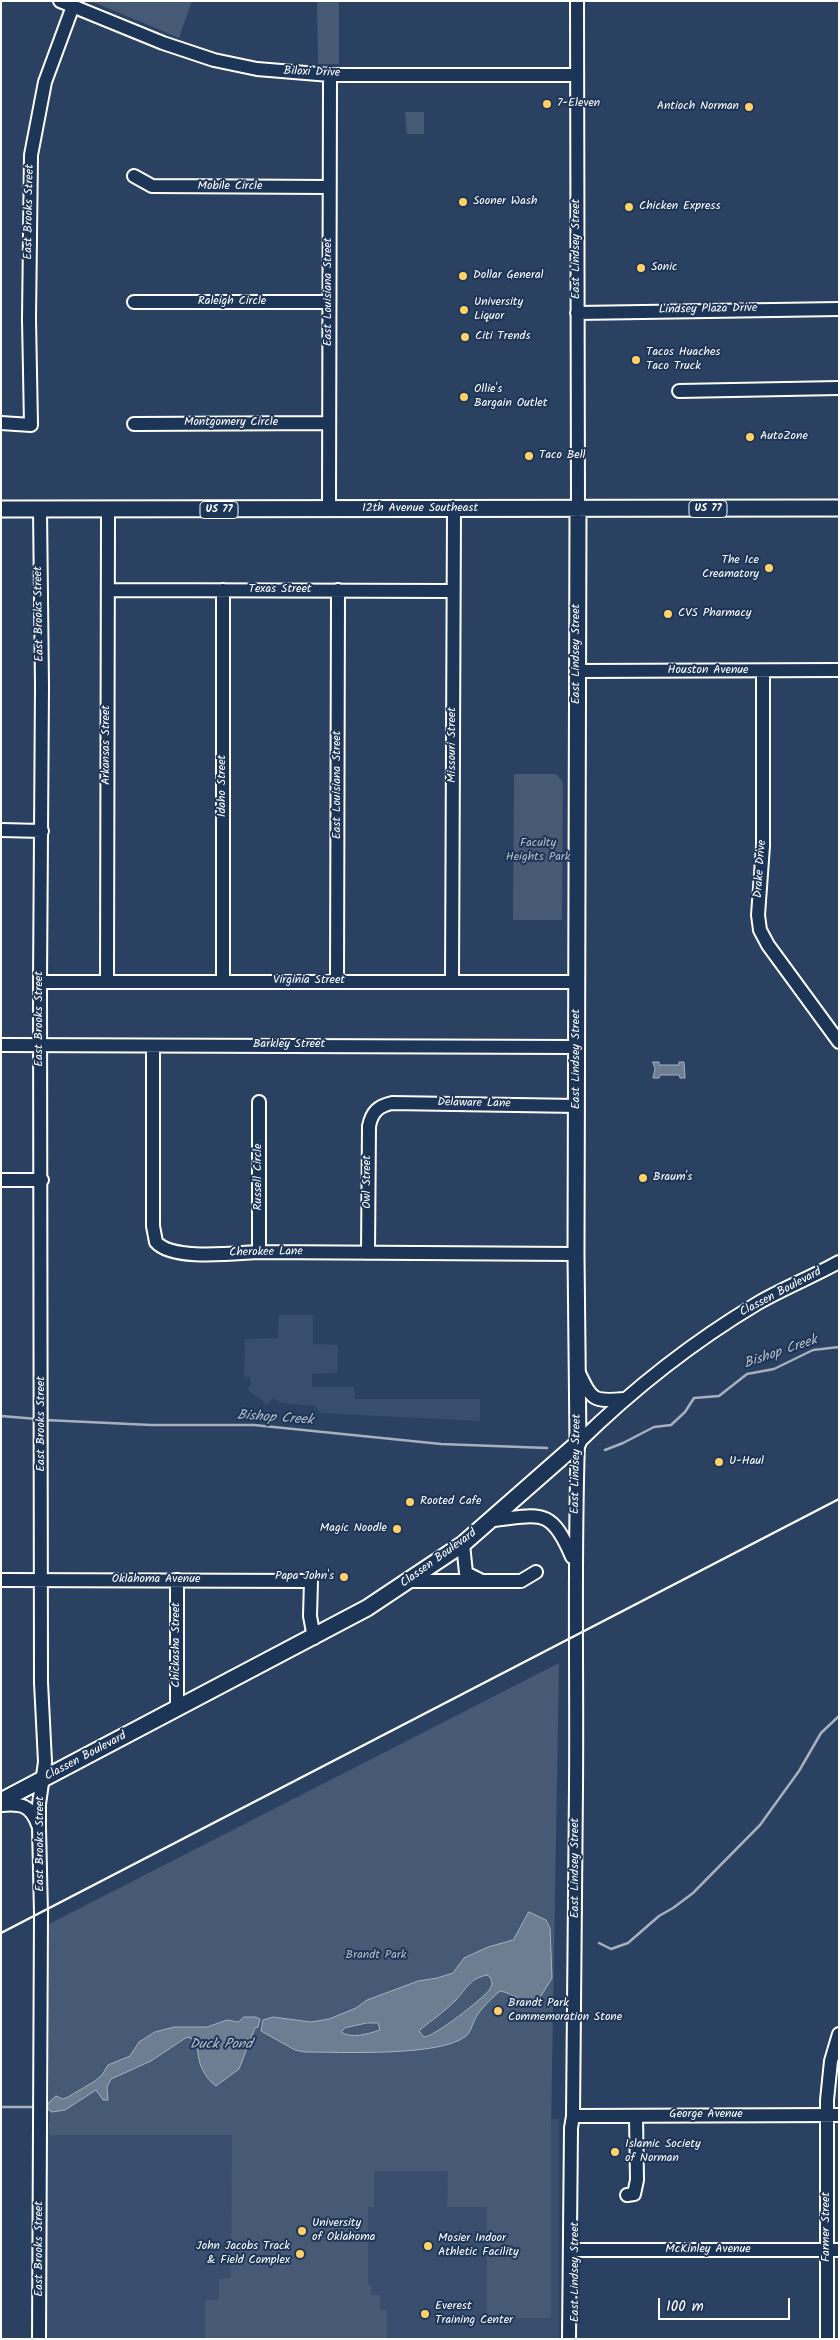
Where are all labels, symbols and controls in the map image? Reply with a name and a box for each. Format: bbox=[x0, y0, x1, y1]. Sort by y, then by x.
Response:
street label: Biloxi Drive bbox=[283, 65, 341, 81]
place label: 7-Eleven bbox=[557, 97, 600, 111]
marker: 7-Eleven bbox=[541, 98, 553, 110]
place label: Antioch Norman bbox=[657, 100, 739, 114]
marker: Antioch Norman bbox=[743, 101, 755, 113]
street label: East Brooks Street bbox=[22, 164, 38, 260]
street label: Mobile Circle bbox=[198, 180, 262, 194]
place label: Sooner Wash bbox=[473, 195, 537, 209]
marker: Sooner Wash bbox=[457, 196, 469, 208]
street label: East Lindsey Street bbox=[570, 199, 584, 299]
place label: Chicken Express bbox=[639, 200, 721, 214]
marker: Chicken Express bbox=[623, 201, 635, 213]
street label: East Louisiana Street bbox=[322, 238, 336, 346]
place label: Sonic bbox=[651, 261, 677, 275]
marker: Sonic bbox=[635, 262, 647, 274]
place label: Dollar General bbox=[473, 269, 544, 283]
marker: Dollar General bbox=[457, 270, 469, 282]
street label: Raleigh Circle bbox=[198, 295, 266, 309]
place label: University Liquor bbox=[474, 296, 523, 324]
street label: Lindsey Plaza Drive bbox=[659, 302, 757, 318]
marker: University Liquor bbox=[458, 304, 470, 316]
place label: Citi Trends bbox=[475, 330, 531, 344]
marker: Citi Trends bbox=[459, 331, 471, 343]
place label: Tacos Huaches Taco Truck bbox=[646, 346, 720, 374]
marker: Tacos Huaches Taco Truck bbox=[630, 354, 642, 366]
place label: Ollie's Bargain Outlet bbox=[474, 383, 547, 411]
marker: Ollie's Bargain Outlet bbox=[458, 391, 470, 403]
street label: Montgomery Circle bbox=[184, 416, 278, 430]
place label: AutoZone bbox=[760, 430, 808, 444]
marker: AutoZone bbox=[744, 431, 756, 443]
place label: Taco Bell bbox=[539, 449, 586, 463]
marker: Taco Bell bbox=[523, 450, 535, 462]
road number: US 77 bbox=[689, 500, 727, 518]
road number: US 77 bbox=[200, 502, 238, 518]
street label: 12th Avenue Southeast bbox=[362, 502, 478, 516]
place label: The Ice Creamatory bbox=[702, 554, 759, 582]
marker: The Ice Creamatory bbox=[763, 562, 775, 574]
street label: East Brooks Street bbox=[32, 566, 48, 662]
street label: Texas Street bbox=[249, 583, 311, 597]
street label: East Lindsey Street bbox=[570, 604, 584, 704]
place label: CVS Pharmacy bbox=[678, 607, 751, 621]
marker: CVS Pharmacy bbox=[662, 608, 674, 620]
street label: Houston Avenue bbox=[668, 664, 748, 678]
street label: Arkansas Street bbox=[100, 705, 114, 785]
street label: Missouri Street bbox=[446, 707, 460, 783]
street label: East Louisiana Street bbox=[331, 731, 345, 839]
street label: Idaho Street bbox=[216, 755, 230, 817]
park label: Faculty Heights Park bbox=[506, 837, 570, 865]
street label: Drake Drive bbox=[752, 839, 770, 899]
street label: East Brooks Street bbox=[33, 971, 47, 1067]
street label: Virginia Street bbox=[273, 974, 345, 988]
street label: East Lindsey Street bbox=[570, 1009, 584, 1109]
street label: Barkley Street bbox=[253, 1038, 325, 1052]
street label: Delaware Lane bbox=[437, 1096, 511, 1112]
street label: Russell Circle bbox=[252, 1144, 266, 1210]
street label: Owl Street bbox=[361, 1155, 375, 1209]
place label: Braum's bbox=[653, 1171, 692, 1185]
marker: Braum's bbox=[637, 1172, 649, 1184]
street label: Cherokee Lane bbox=[229, 1245, 303, 1261]
street label: Classen Boulevard bbox=[738, 1265, 824, 1321]
water label: Bishop Creek bbox=[742, 1333, 820, 1373]
street label: East Brooks Street bbox=[35, 1376, 49, 1472]
water label: Bishop Creek bbox=[236, 1408, 314, 1430]
street label: East Lindsey Street bbox=[569, 1414, 585, 1514]
place label: U-Haul bbox=[729, 1455, 764, 1469]
marker: U-Haul bbox=[713, 1456, 725, 1468]
place label: Rooted Cafe bbox=[420, 1495, 481, 1509]
marker: Rooted Cafe bbox=[404, 1496, 416, 1508]
place label: Magic Noodle bbox=[320, 1522, 387, 1536]
marker: Magic Noodle bbox=[391, 1523, 403, 1535]
street label: Classen Boulevard bbox=[398, 1527, 480, 1591]
place label: Papa John's bbox=[275, 1570, 334, 1584]
marker: Papa John's bbox=[338, 1571, 350, 1583]
street label: Oklahoma Avenue bbox=[112, 1573, 200, 1587]
street label: Chickasha Street bbox=[170, 1602, 184, 1688]
street label: Classen Boulevard bbox=[43, 1729, 129, 1785]
street label: East Brooks Street bbox=[34, 1796, 48, 1892]
street label: East Lindsey Street bbox=[569, 1818, 583, 1918]
park label: Brandt Park bbox=[346, 1949, 406, 1963]
place label: Brandt Park Commemoration Stone bbox=[508, 1997, 622, 2025]
marker: Brandt Park Commemoration Stone bbox=[492, 2005, 504, 2017]
water label: Duck Pond bbox=[190, 2038, 252, 2054]
street label: George Avenue bbox=[669, 2108, 743, 2122]
place label: Islamic Society of Norman bbox=[625, 2138, 701, 2166]
marker: Islamic Society of Norman bbox=[609, 2146, 621, 2158]
street label: Farmer Street bbox=[820, 2192, 834, 2262]
street label: East Brooks Street bbox=[33, 2201, 47, 2297]
place label: University of Oklahoma bbox=[312, 2217, 375, 2245]
street label: East Lindsey Street bbox=[569, 2222, 583, 2322]
marker: University of Oklahoma bbox=[296, 2225, 308, 2237]
place label: Mosier Indoor Athletic Facility bbox=[438, 2232, 519, 2260]
place label: John Jacobs Track & Field Complex bbox=[196, 2240, 290, 2268]
marker: Mosier Indoor Athletic Facility bbox=[422, 2240, 434, 2252]
street label: McKinley Avenue bbox=[665, 2243, 751, 2257]
marker: John Jacobs Track & Field Complex bbox=[294, 2248, 306, 2260]
scale bar bbox=[660, 2288, 792, 2320]
text: 100 m bbox=[666, 2295, 704, 2319]
place label: Everest Training Center bbox=[435, 2300, 513, 2328]
marker: Everest Training Center bbox=[419, 2308, 431, 2320]

